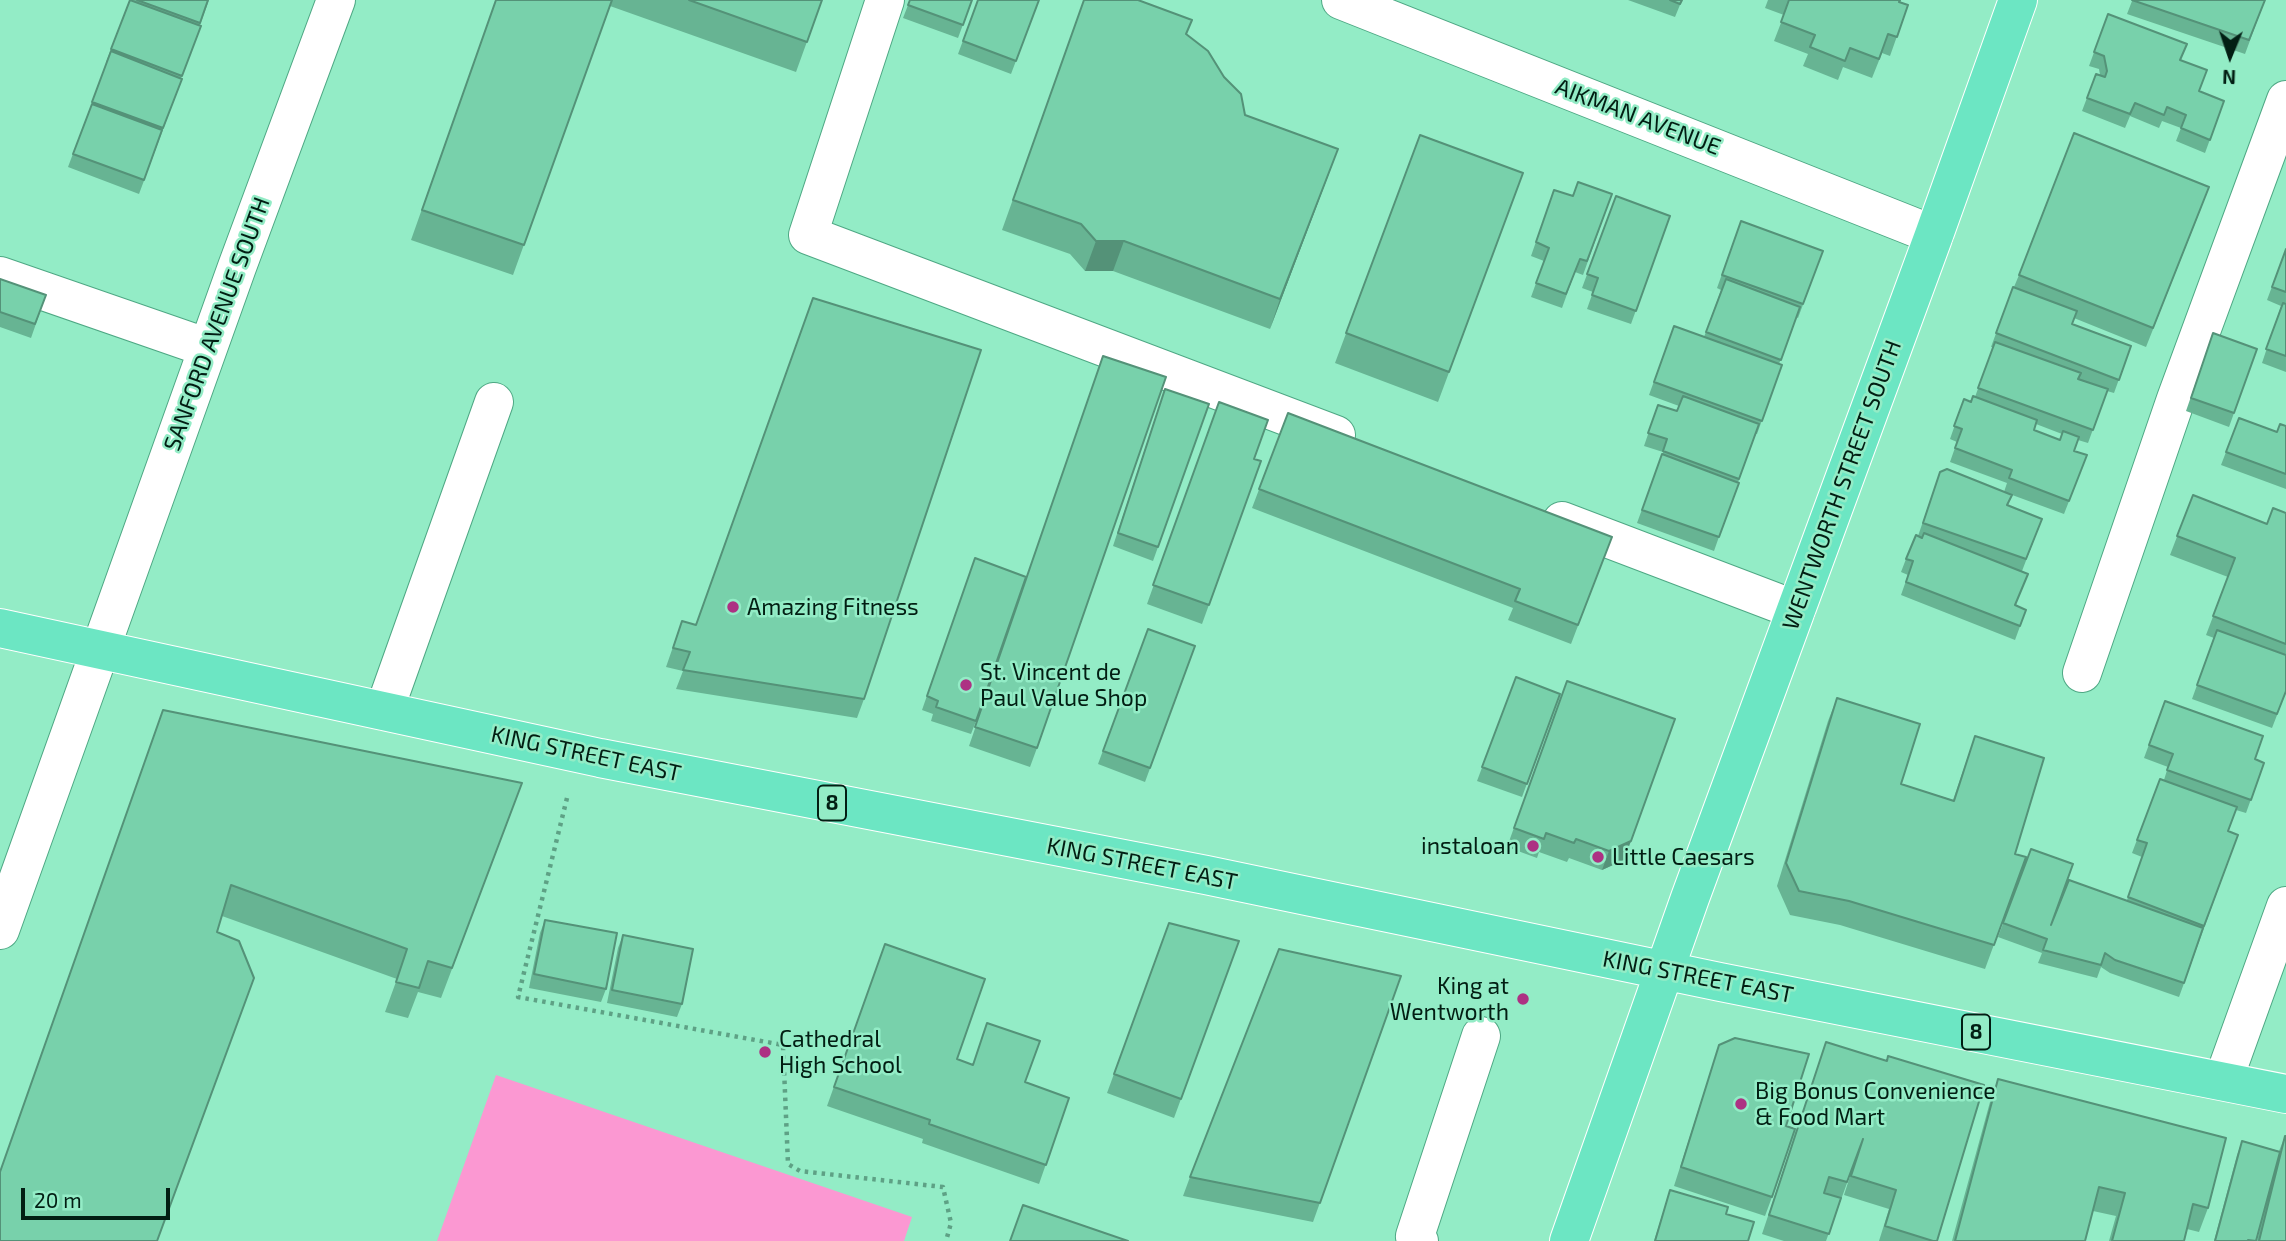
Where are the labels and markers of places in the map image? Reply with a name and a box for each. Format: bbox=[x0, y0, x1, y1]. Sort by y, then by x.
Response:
place label: Amazing Fitness bbox=[747, 593, 919, 621]
marker: Amazing Fitness bbox=[725, 599, 741, 615]
place label: St. Vincent de Paul Value Shop bbox=[980, 658, 1147, 712]
marker: St. Vincent de Paul Value Shop bbox=[958, 677, 974, 693]
place label: instaloan bbox=[1421, 832, 1519, 860]
marker: instaloan bbox=[1525, 838, 1541, 854]
place label: Little Caesars bbox=[1612, 843, 1755, 871]
marker: Little Caesars bbox=[1590, 849, 1606, 865]
place label: King at Wentworth bbox=[1390, 972, 1509, 1026]
marker: King at Wentworth bbox=[1515, 991, 1531, 1007]
place label: Cathedral High School bbox=[779, 1025, 902, 1079]
marker: Cathedral High School bbox=[757, 1044, 773, 1060]
place label: Big Bonus Convenience & Food Mart bbox=[1755, 1077, 1996, 1131]
marker: Big Bonus Convenience & Food Mart bbox=[1733, 1096, 1749, 1112]

